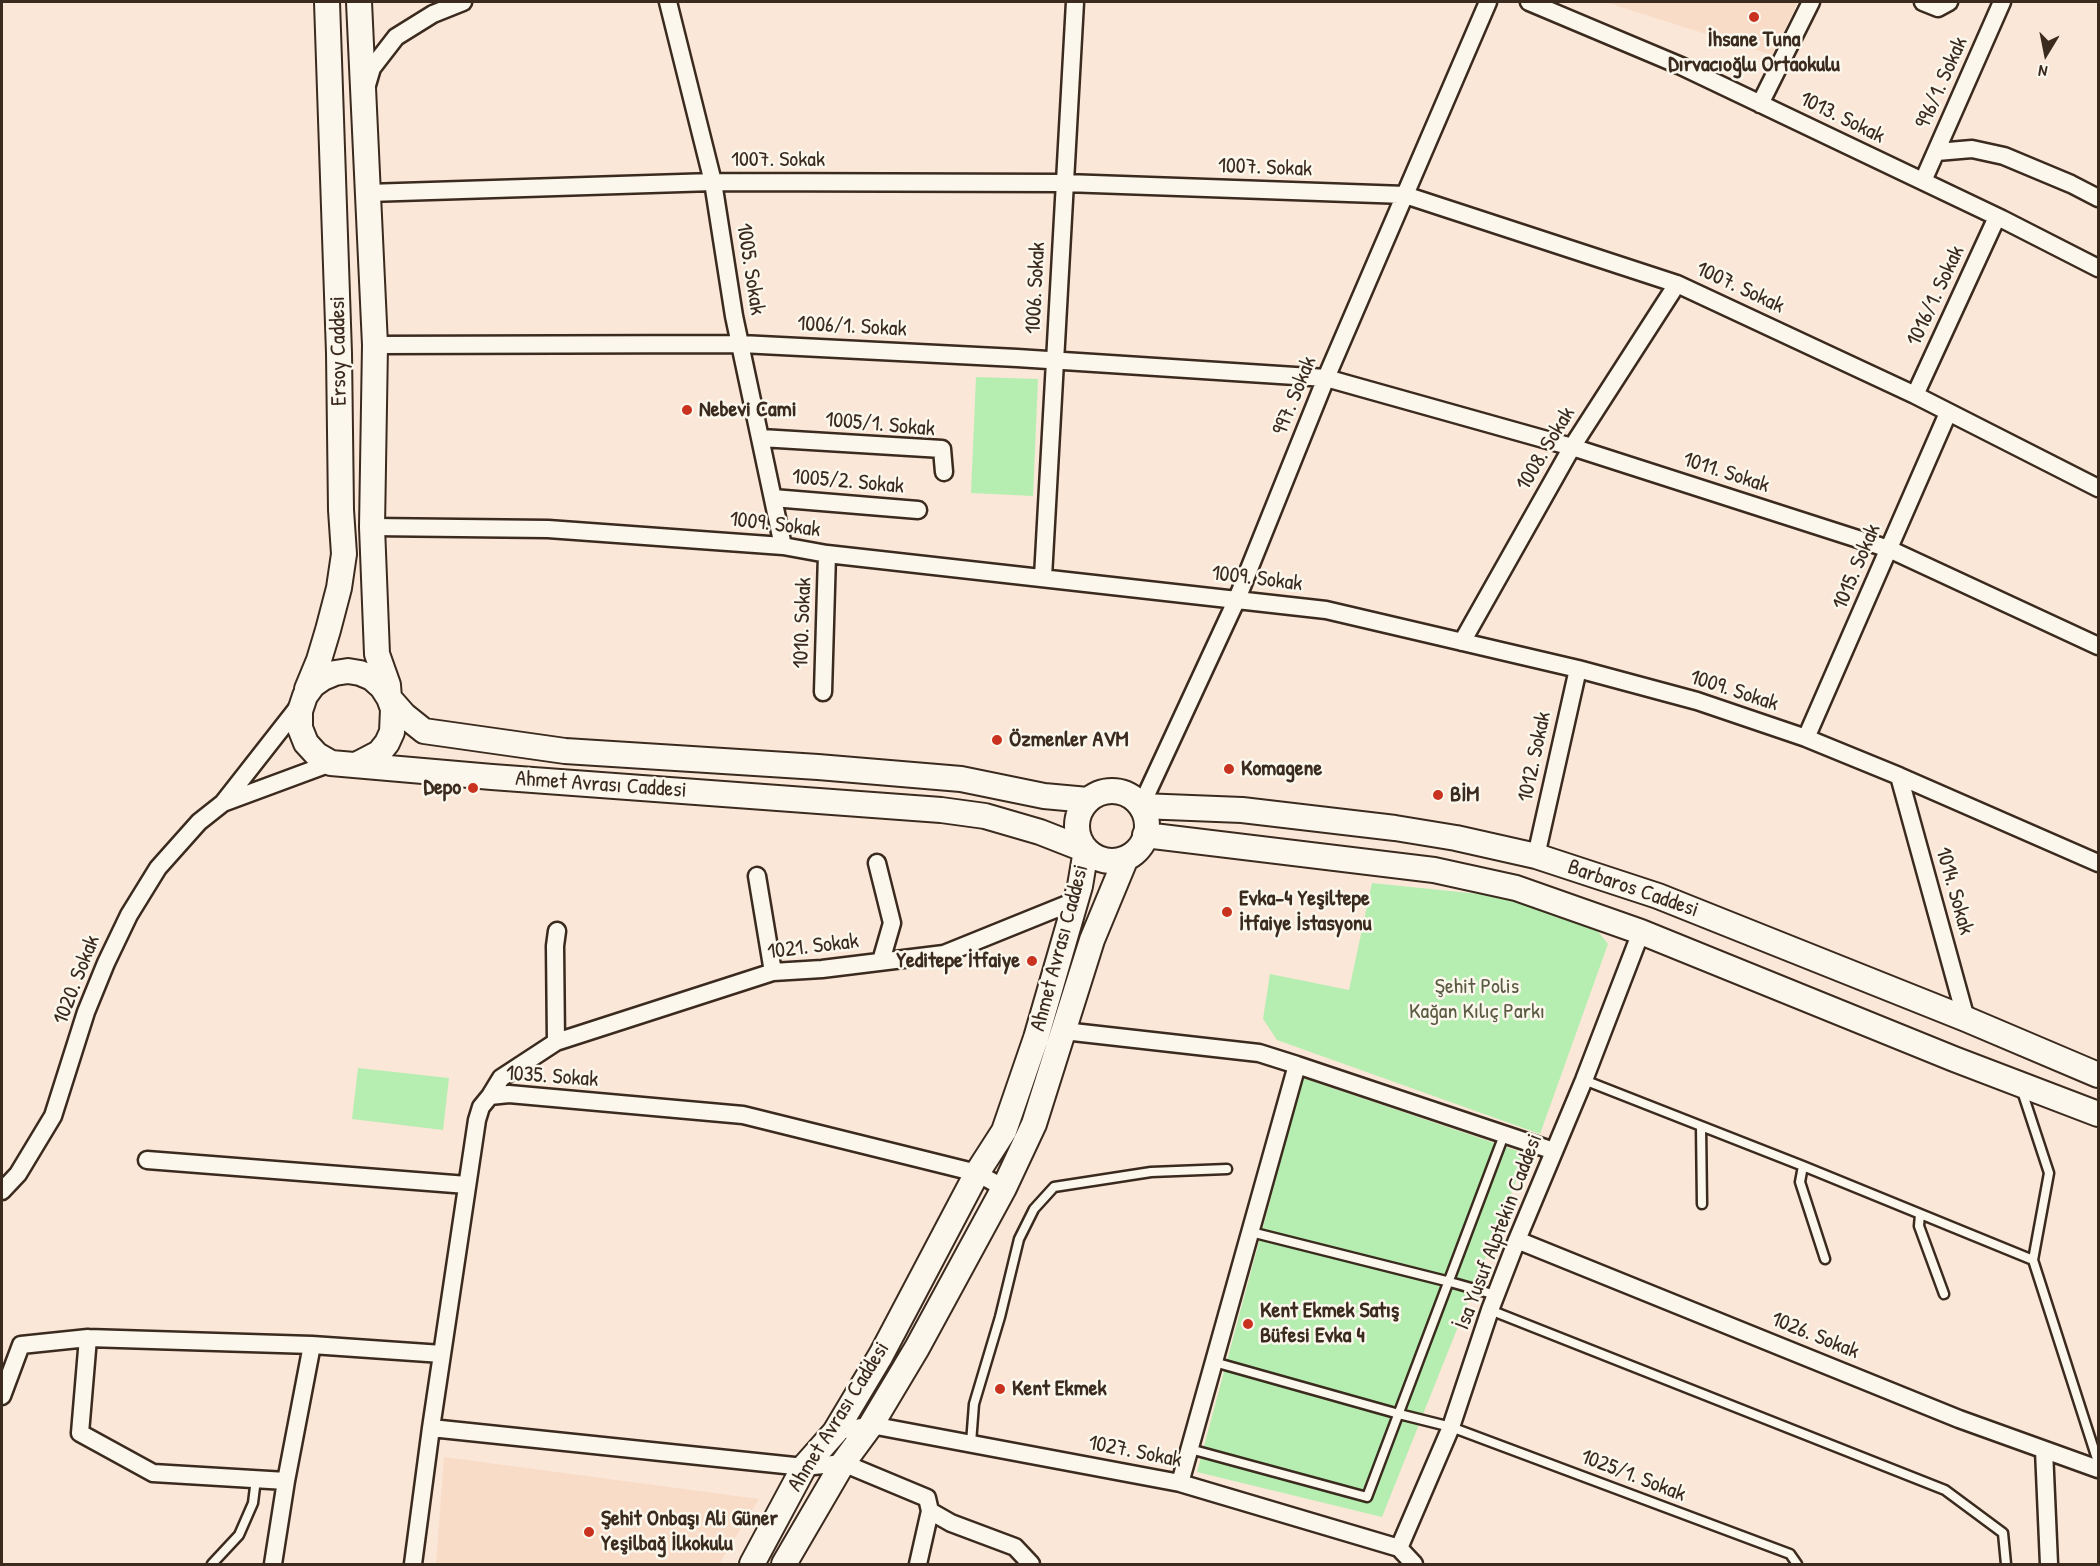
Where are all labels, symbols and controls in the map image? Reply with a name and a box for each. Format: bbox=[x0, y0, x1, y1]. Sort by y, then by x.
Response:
marker: İhsane Tuna Dırvacıoğlu Ortaokulu bbox=[1747, 10, 1761, 24]
north arrow bbox=[2016, 24, 2076, 84]
place label: İhsane Tuna Dırvacıoğlu Ortaokulu bbox=[1668, 27, 1840, 78]
street label: 996/1. Sokak bbox=[1910, 33, 1974, 133]
text: N bbox=[2037, 60, 2049, 83]
street label: 1013. Sokak bbox=[1795, 86, 1889, 150]
street label: 1007. Sokak bbox=[731, 147, 825, 173]
street label: 1007. Sokak bbox=[1217, 153, 1313, 183]
street label: 1005. Sokak bbox=[730, 221, 770, 317]
street label: 1006. Sokak bbox=[1020, 241, 1052, 335]
street label: 1016/1. Sokak bbox=[1901, 242, 1971, 350]
street label: 1007. Sokak bbox=[1692, 256, 1788, 320]
street label: Ersoy Caddesi bbox=[325, 296, 353, 406]
street label: 1006/1. Sokak bbox=[797, 311, 907, 343]
street label: 997. Sokak bbox=[1267, 353, 1323, 439]
place label: Nebevi Cami bbox=[699, 397, 797, 423]
street label: 1008. Sokak bbox=[1511, 402, 1581, 496]
marker: Nebevi Cami bbox=[680, 403, 694, 417]
street label: 1005/1. Sokak bbox=[824, 407, 936, 443]
street label: 1011. Sokak bbox=[1679, 447, 1773, 499]
street label: 1005/2. Sokak bbox=[791, 464, 905, 500]
street label: 1009. Sokak bbox=[728, 506, 822, 544]
street label: 1015. Sokak bbox=[1827, 520, 1887, 614]
street label: 1009. Sokak bbox=[1210, 560, 1304, 598]
street label: 1010. Sokak bbox=[788, 577, 818, 669]
street label: 1009. Sokak bbox=[1686, 664, 1782, 718]
street label: 1012. Sokak bbox=[1513, 709, 1557, 805]
place label: Özmenler AVM bbox=[1009, 727, 1129, 753]
marker: Özmenler AVM bbox=[990, 733, 1004, 747]
place label: Komagene bbox=[1241, 756, 1322, 782]
marker: Komagene bbox=[1222, 762, 1236, 776]
street label: Ahmet Avrası Caddesi bbox=[515, 766, 687, 804]
place label: Depo bbox=[424, 775, 461, 801]
marker: Depo bbox=[466, 781, 480, 795]
place label: BİM bbox=[1450, 782, 1479, 808]
marker: BİM bbox=[1431, 788, 1445, 802]
street label: 1014. Sokak bbox=[1929, 844, 1979, 938]
street label: Barbaros Caddesi bbox=[1564, 854, 1702, 924]
street label: Ahmet Avrası Caddesi bbox=[1025, 862, 1095, 1034]
place label: Evka-4 Yeşiltepe İtfaiye İstasyonu bbox=[1239, 886, 1372, 938]
marker: Evka-4 Yeşiltepe İtfaiye İstasyonu bbox=[1220, 905, 1234, 919]
street label: 1021. Sokak bbox=[766, 928, 860, 966]
street label: 1020. Sokak bbox=[48, 932, 106, 1028]
place label: Yeditepe İtfaiye bbox=[896, 948, 1020, 974]
marker: Yeditepe İtfaiye bbox=[1025, 954, 1039, 968]
park label: Şehit Polis Kağan Kılıç Parkı bbox=[1409, 974, 1545, 1026]
street label: 1035. Sokak bbox=[505, 1061, 599, 1093]
street label: İsa Yusuf Alptekin Caddesi bbox=[1450, 1130, 1548, 1334]
place label: Kent Ekmek Satış Büfesi Evka 4 bbox=[1260, 1298, 1399, 1350]
street label: 1026. Sokak bbox=[1767, 1306, 1863, 1366]
marker: Kent Ekmek Satış Büfesi Evka 4 bbox=[1241, 1317, 1255, 1331]
street label: Ahmet Avrası Caddesi bbox=[782, 1337, 896, 1497]
place label: Kent Ekmek bbox=[1012, 1376, 1107, 1402]
marker: Kent Ekmek bbox=[993, 1382, 1007, 1396]
street label: 1027. Sokak bbox=[1086, 1430, 1184, 1474]
street label: 1025/1. Sokak bbox=[1577, 1444, 1689, 1508]
place label: Şehit Onbaşı Ali Güner Yeşilbağ İlkokulu bbox=[601, 1506, 778, 1558]
marker: Şehit Onbaşı Ali Güner Yeşilbağ İlkokulu bbox=[582, 1525, 596, 1539]

